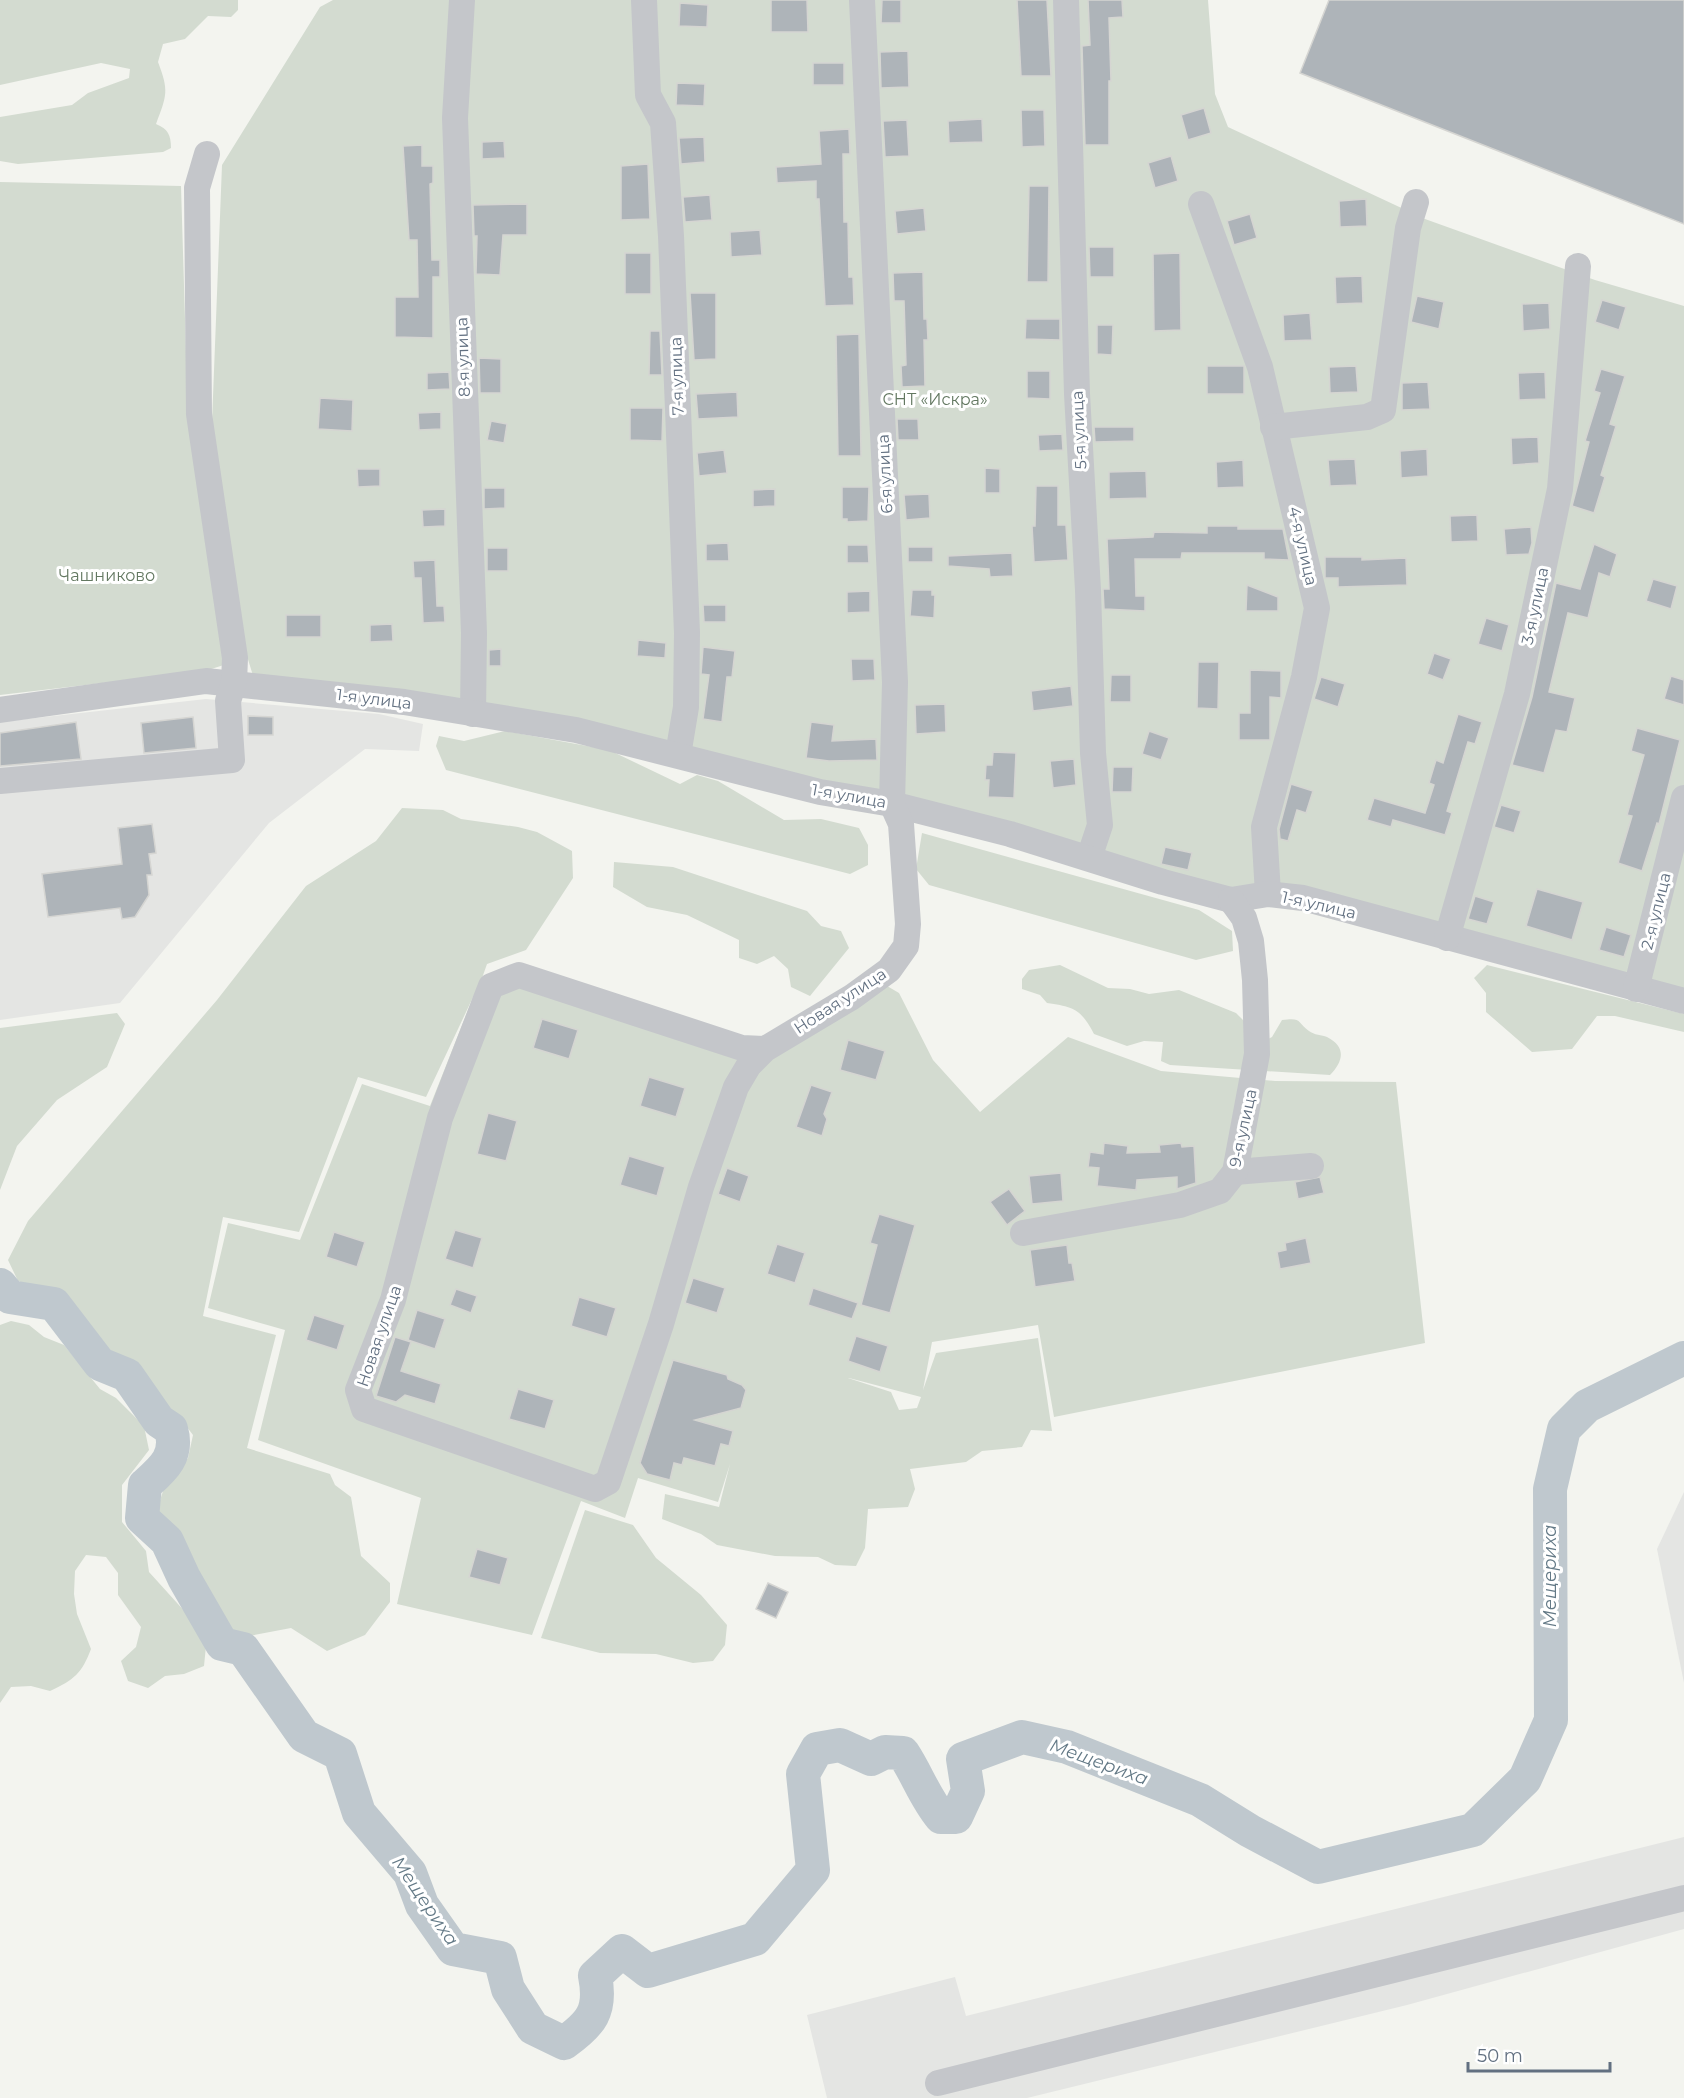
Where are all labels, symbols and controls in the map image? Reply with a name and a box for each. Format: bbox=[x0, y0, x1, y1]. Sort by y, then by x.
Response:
street label: 8-я улица bbox=[452, 317, 474, 397]
street label: 7-я улица bbox=[666, 337, 688, 415]
park label: СНТ «Искра» bbox=[882, 390, 988, 409]
street label: 5-я улица bbox=[1067, 390, 1091, 470]
street label: 6-я улица bbox=[873, 434, 897, 514]
street label: 4-я улица bbox=[1285, 505, 1321, 587]
park label: Чашниково bbox=[59, 566, 155, 585]
street label: 3-я улица bbox=[1518, 566, 1552, 646]
street label: 1-я улица bbox=[335, 685, 413, 713]
street label: 1-я улица bbox=[810, 780, 888, 812]
street label: 2-я улица bbox=[1637, 871, 1675, 951]
street label: 1-я улица bbox=[1280, 887, 1358, 923]
street label: Новая улица bbox=[790, 964, 890, 1038]
street label: 9-я улица bbox=[1225, 1087, 1261, 1169]
street label: Новая улица bbox=[353, 1283, 405, 1389]
water label: Мещериха bbox=[1539, 1525, 1561, 1627]
water label: Мещериха bbox=[1047, 1734, 1151, 1790]
water label: Мещериха bbox=[387, 1852, 463, 1950]
scale bar bbox=[1468, 2035, 1610, 2073]
text: 50 m bbox=[1477, 2045, 1523, 2067]

